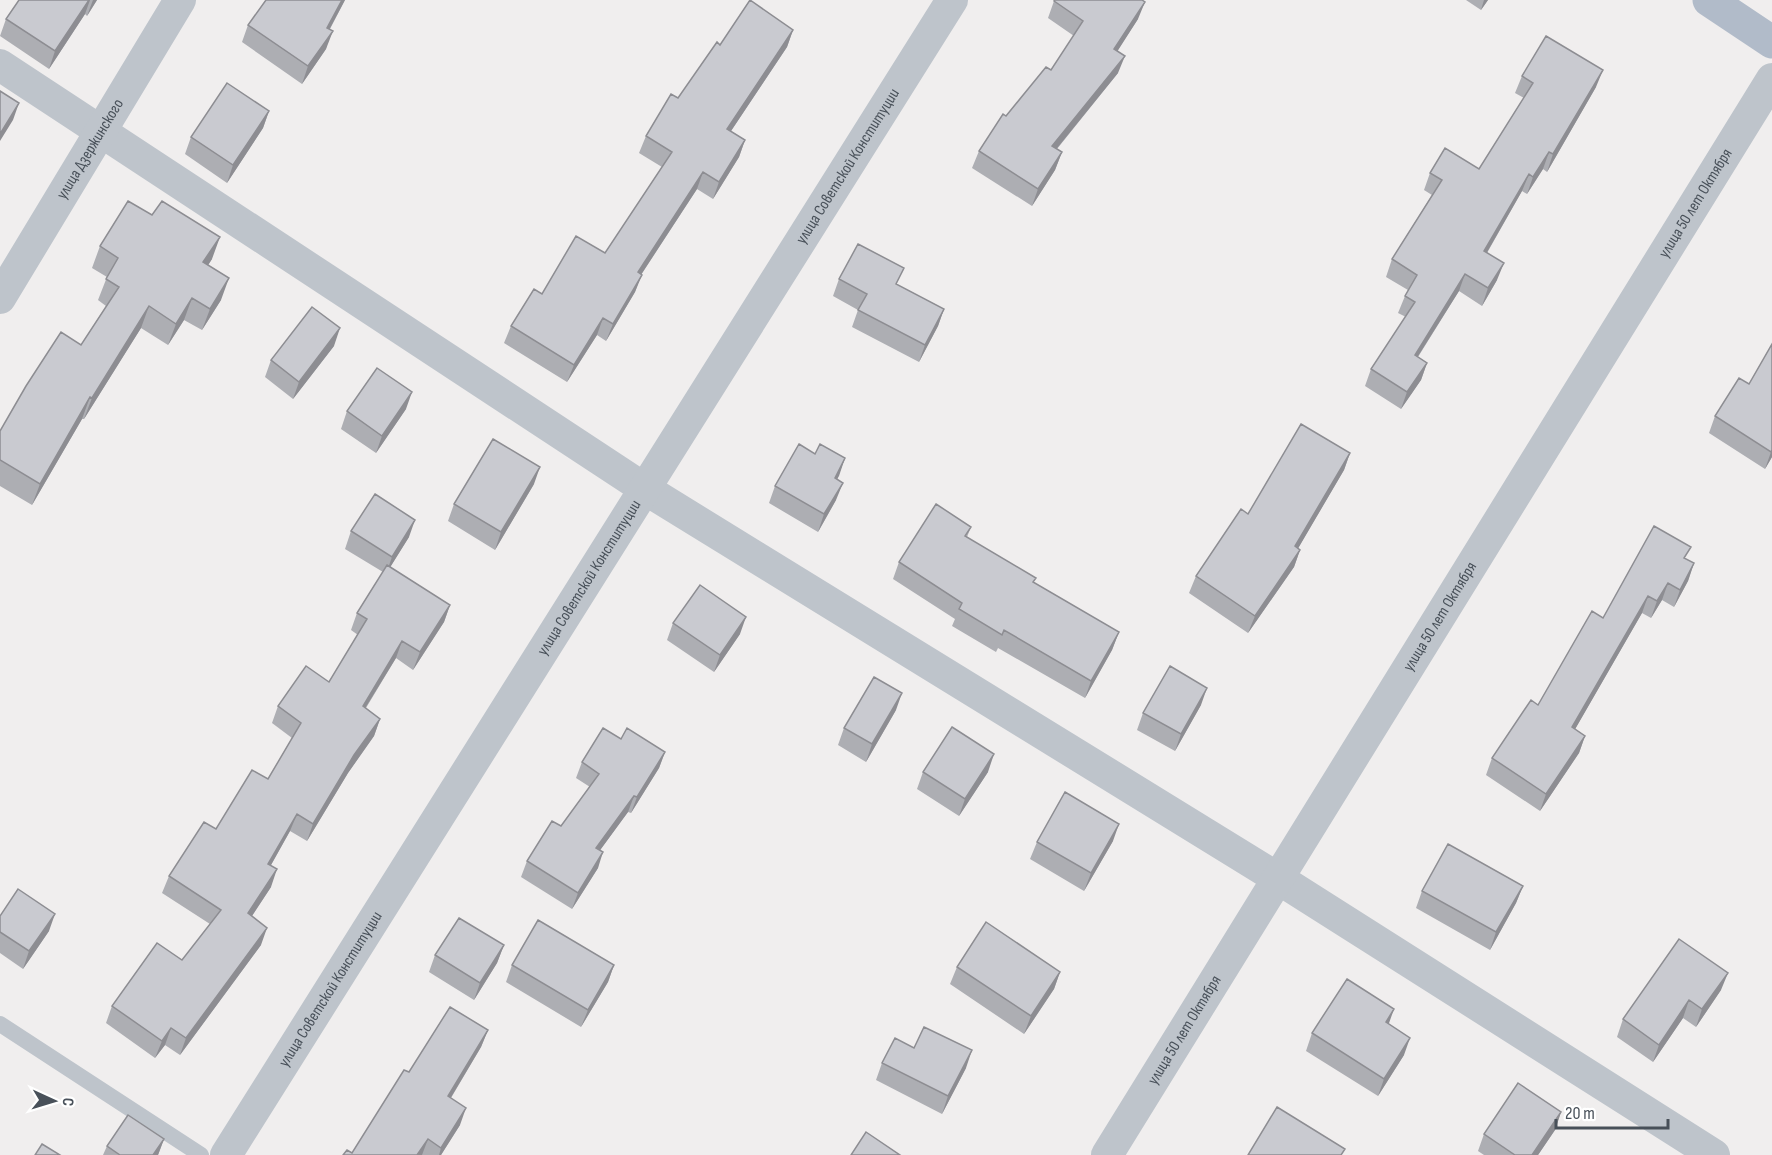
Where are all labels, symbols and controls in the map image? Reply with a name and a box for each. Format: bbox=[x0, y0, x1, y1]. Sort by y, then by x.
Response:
street label: улица Советской Конституции bbox=[792, 85, 904, 247]
street label: улица Дзержинского bbox=[52, 95, 128, 203]
street label: улица 50 лет Октября bbox=[1654, 145, 1736, 261]
street label: улица Советской Конституции bbox=[533, 496, 645, 659]
street label: улица 50 лет Октября bbox=[1399, 558, 1481, 675]
street label: улица Советской Конституции bbox=[274, 908, 386, 1070]
street label: улица 50 лет Октября bbox=[1143, 972, 1225, 1088]
north arrow bbox=[24, 1071, 84, 1131]
scale bar bbox=[1556, 1092, 1668, 1130]
text: С bbox=[58, 1097, 77, 1107]
text: 20 m bbox=[1565, 1103, 1595, 1124]

